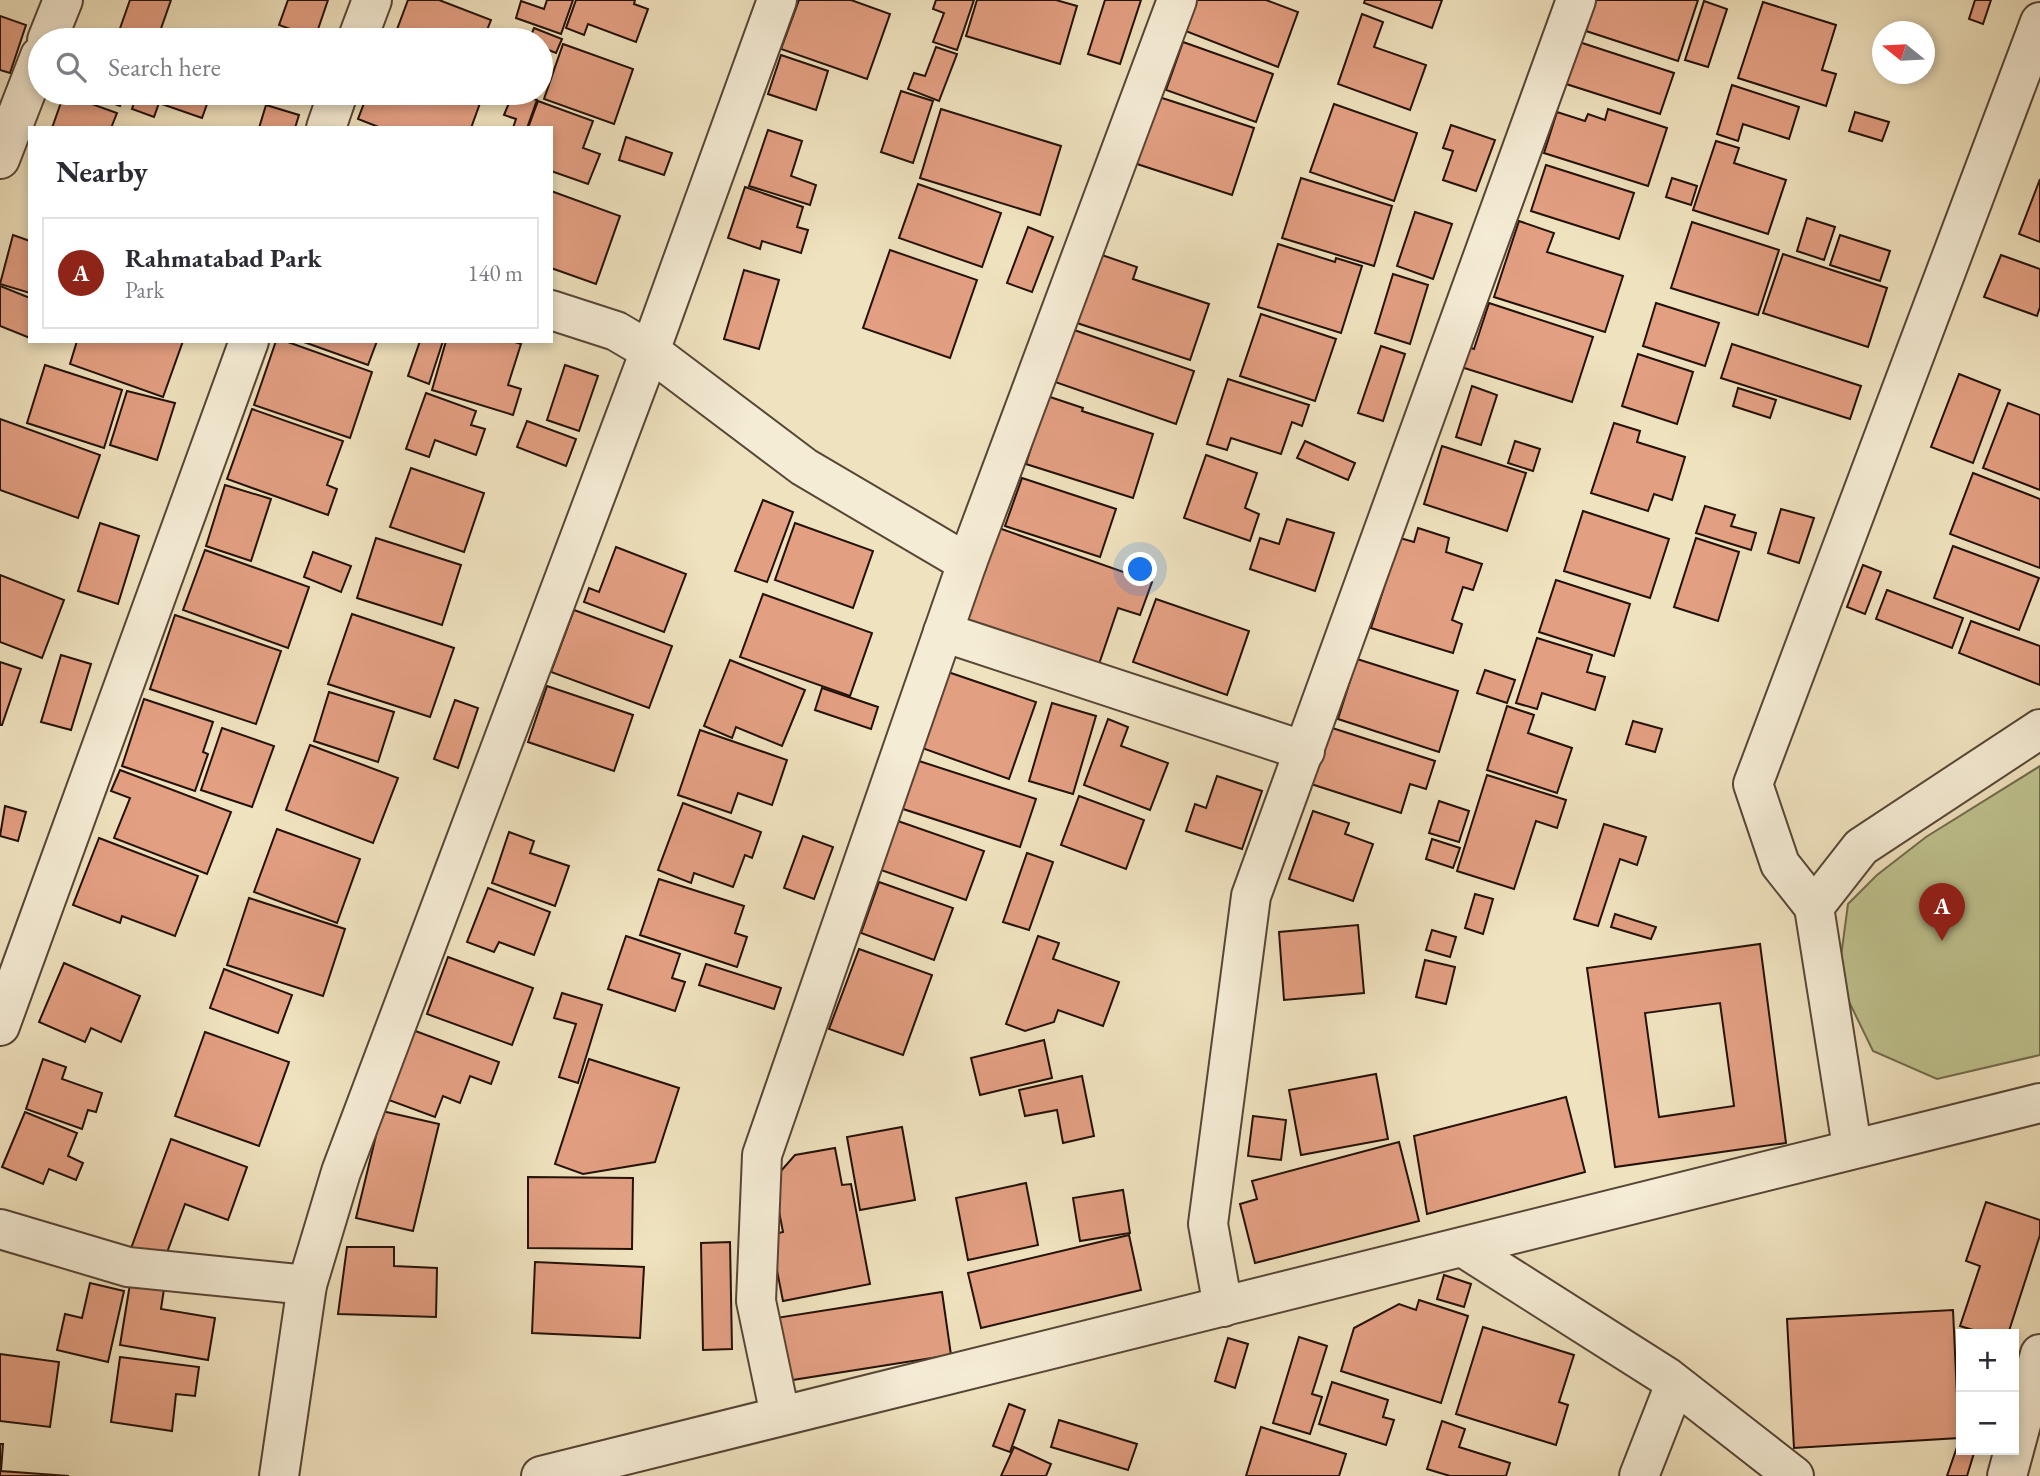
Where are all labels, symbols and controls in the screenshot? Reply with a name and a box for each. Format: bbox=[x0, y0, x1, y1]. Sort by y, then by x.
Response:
north arrow bbox=[1872, 21, 1935, 84]
search box bbox=[28, 28, 553, 105]
icon: search bbox=[52, 48, 90, 86]
text: Search here bbox=[108, 50, 221, 84]
text: Nearby bbox=[56, 152, 148, 191]
text: Rahmatabad Park bbox=[125, 241, 322, 275]
text: A bbox=[73, 258, 89, 288]
text: 140 m bbox=[467, 258, 523, 288]
text: Park bbox=[125, 275, 164, 305]
your location bbox=[1123, 552, 1157, 586]
pin: A bbox=[1919, 883, 1965, 941]
map controls bbox=[1956, 1329, 2019, 1455]
button: + bbox=[1956, 1329, 2019, 1392]
button: − bbox=[1956, 1392, 2019, 1455]

